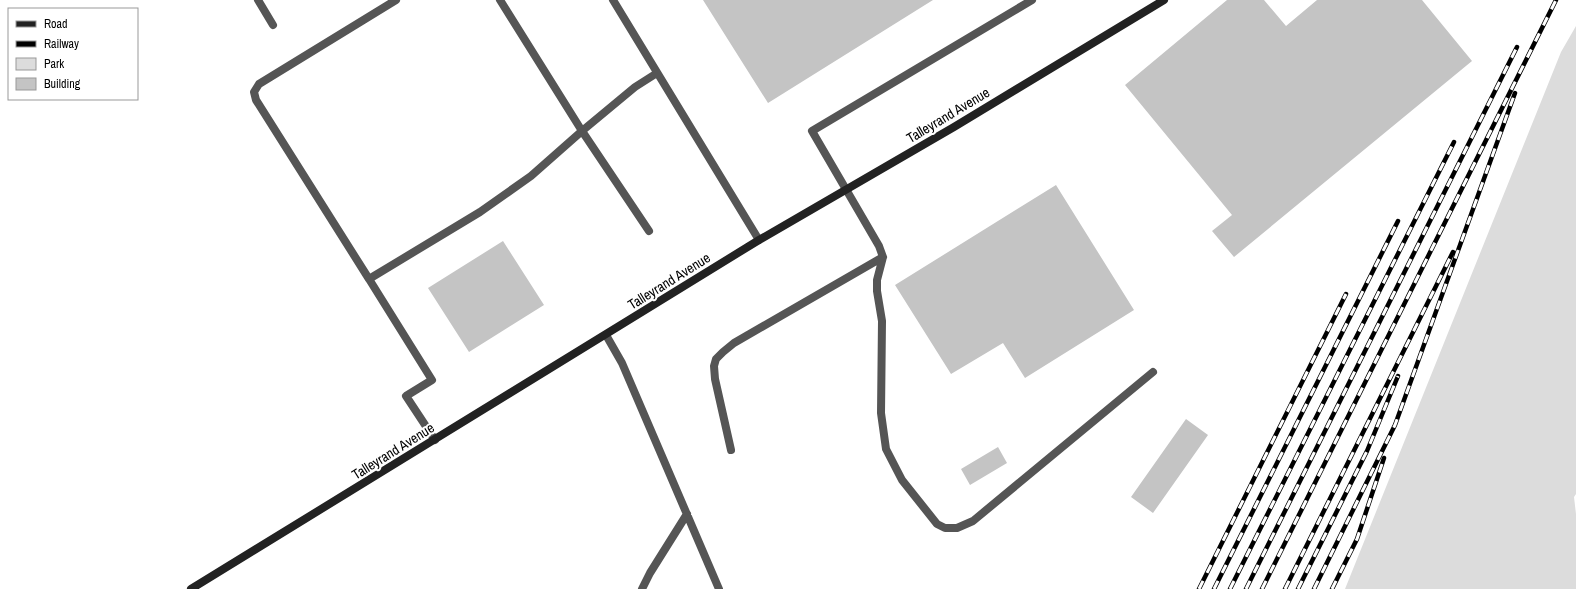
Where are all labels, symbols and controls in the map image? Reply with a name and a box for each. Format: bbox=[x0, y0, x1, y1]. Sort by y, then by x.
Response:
legend bbox=[8, 8, 138, 100]
text: Road bbox=[44, 16, 68, 32]
text: Railway bbox=[44, 36, 79, 52]
text: Park bbox=[44, 56, 64, 72]
text: Building bbox=[44, 76, 81, 92]
street label: Talleyrand Avenue bbox=[903, 83, 993, 147]
street label: Talleyrand Avenue bbox=[624, 249, 714, 313]
street label: Talleyrand Avenue bbox=[348, 419, 438, 483]

